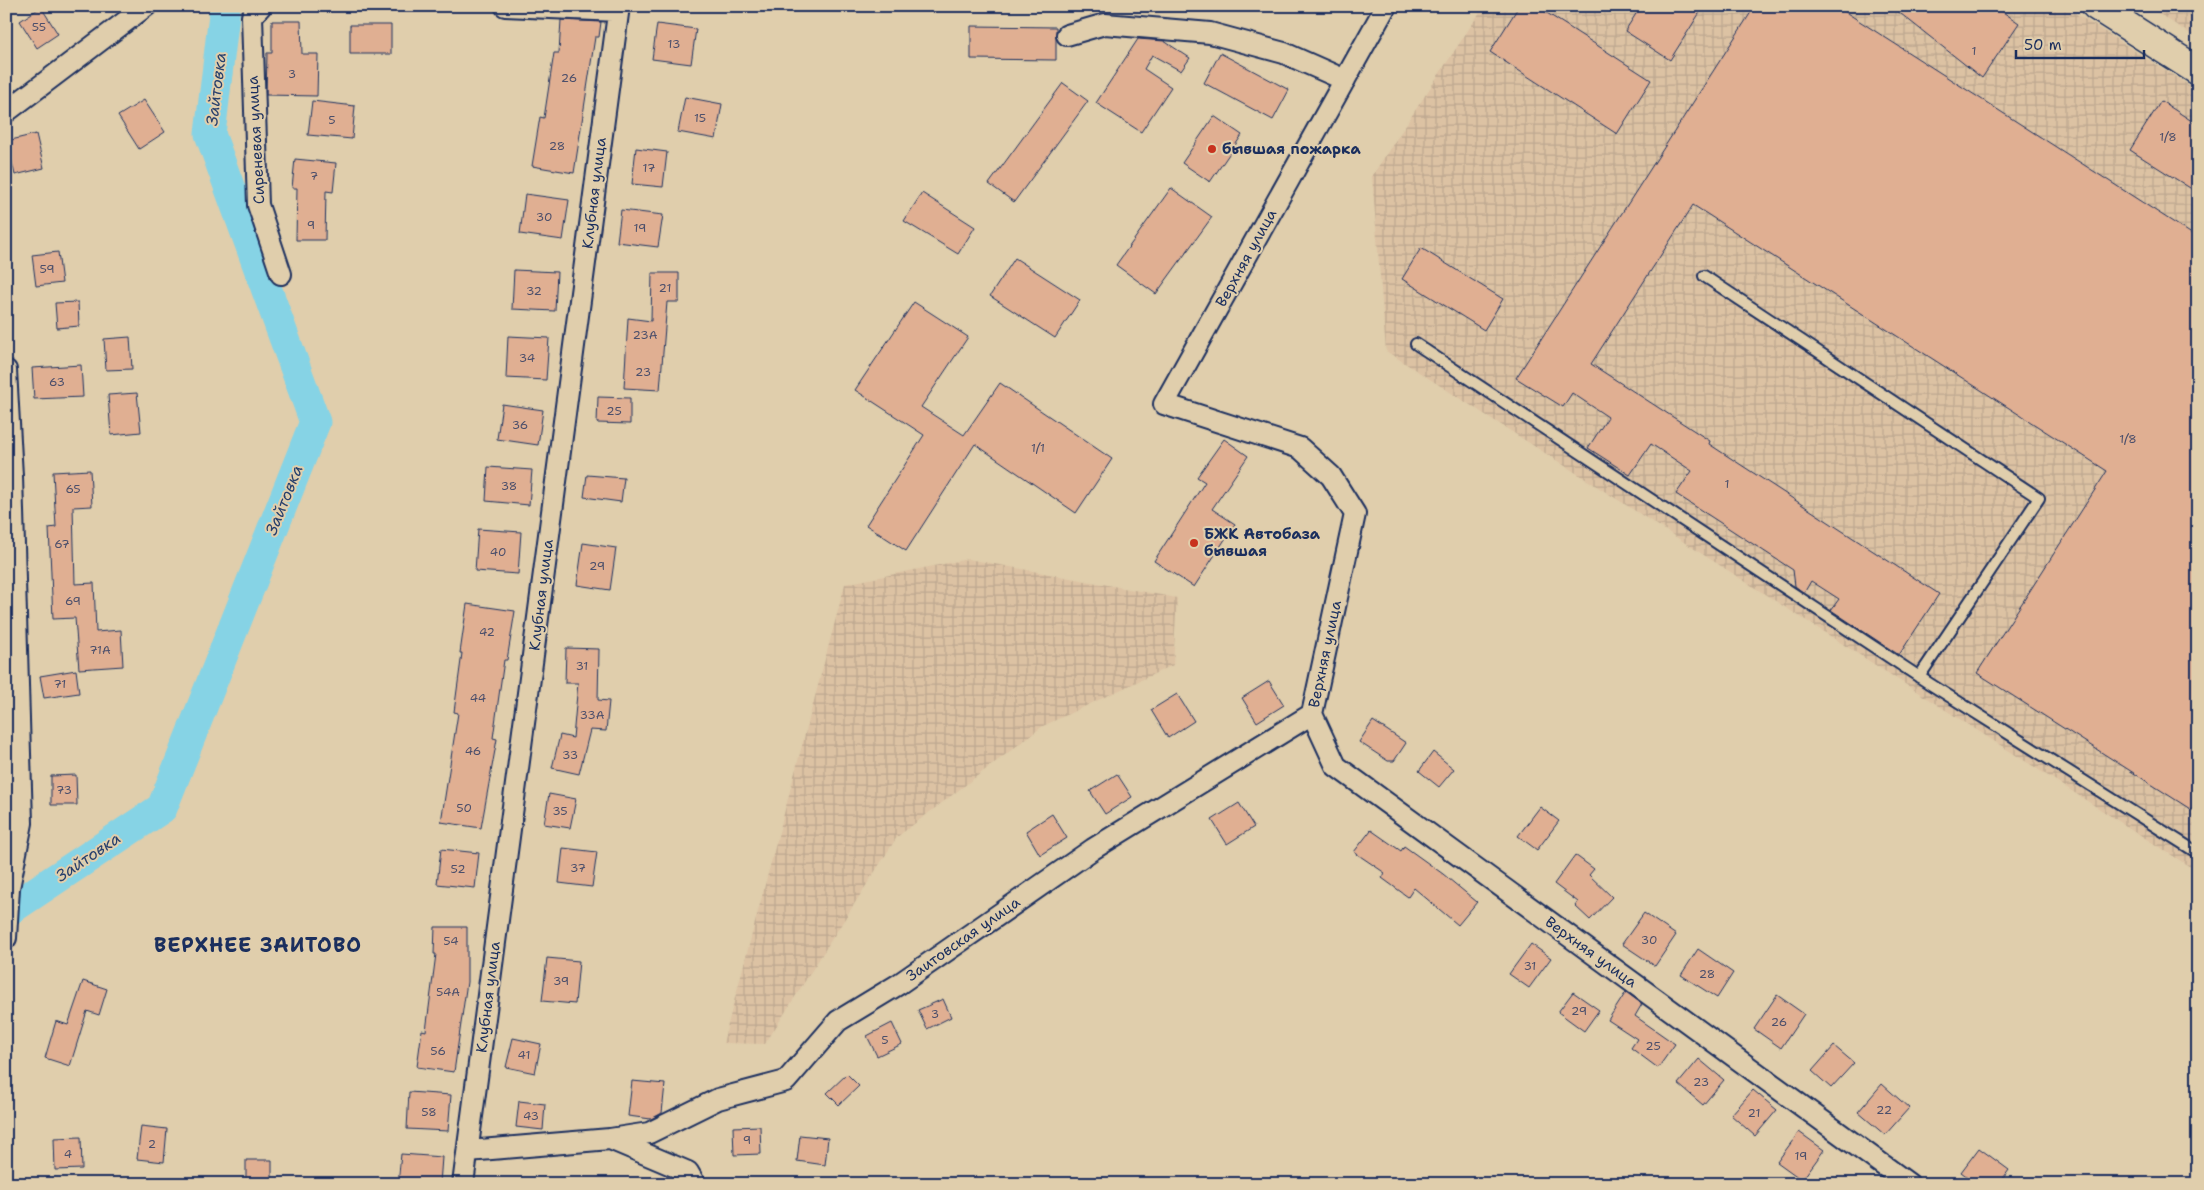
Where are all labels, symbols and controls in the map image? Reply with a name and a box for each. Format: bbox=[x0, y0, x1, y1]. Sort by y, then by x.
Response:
house number: 55 bbox=[32, 19, 46, 35]
scale bar bbox=[2016, 28, 2144, 60]
text: 50 m bbox=[2024, 35, 2062, 55]
house number: 13 bbox=[668, 36, 680, 52]
house number: 1 bbox=[1971, 43, 1977, 59]
water label: Зайтовка bbox=[201, 51, 231, 127]
house number: 3 bbox=[288, 66, 296, 82]
house number: 26 bbox=[561, 70, 577, 86]
street label: Сиреневая улица bbox=[243, 75, 269, 205]
house number: 15 bbox=[694, 110, 706, 126]
house number: 5 bbox=[328, 112, 336, 128]
house number: 1/8 bbox=[2159, 129, 2177, 145]
street label: Клубная улица bbox=[577, 136, 611, 250]
house number: 28 bbox=[549, 138, 565, 154]
place label: бывшая пожарка bbox=[1222, 139, 1361, 159]
marker: бывшая пожарка bbox=[1206, 143, 1218, 155]
house number: 17 bbox=[643, 160, 655, 176]
house number: 7 bbox=[310, 168, 318, 184]
street label: Верхняя улица bbox=[1211, 205, 1282, 311]
house number: 30 bbox=[536, 209, 552, 225]
house number: 9 bbox=[307, 217, 315, 233]
house number: 19 bbox=[634, 220, 646, 236]
house number: 59 bbox=[39, 261, 55, 277]
house number: 21 bbox=[659, 280, 671, 296]
house number: 32 bbox=[526, 283, 542, 299]
house number: 23А bbox=[633, 327, 658, 343]
house number: 34 bbox=[519, 350, 535, 366]
house number: 23 bbox=[635, 364, 651, 380]
house number: 63 bbox=[49, 374, 65, 390]
house number: 25 bbox=[606, 403, 622, 419]
house number: 36 bbox=[512, 417, 528, 433]
house number: 1/8 bbox=[2119, 431, 2137, 447]
house number: 1/1 bbox=[1031, 440, 1045, 456]
water label: Зайтовка bbox=[260, 462, 308, 538]
house number: 1 bbox=[1724, 476, 1730, 492]
house number: 38 bbox=[501, 478, 517, 494]
house number: 65 bbox=[65, 481, 81, 497]
place label: БЖК Автобаза бывшая bbox=[1204, 524, 1321, 561]
house number: 67 bbox=[54, 536, 70, 552]
marker: БЖК Автобаза бывшая bbox=[1188, 537, 1200, 549]
street label: Клубная улица bbox=[524, 538, 558, 652]
house number: 40 bbox=[490, 544, 506, 560]
house number: 29 bbox=[589, 558, 605, 574]
house number: 69 bbox=[65, 593, 81, 609]
street label: Верхняя улица bbox=[1304, 598, 1346, 709]
house number: 42 bbox=[479, 624, 495, 640]
house number: 71А bbox=[89, 642, 111, 658]
house number: 31 bbox=[576, 658, 588, 674]
house number: 71 bbox=[54, 676, 66, 692]
house number: 44 bbox=[470, 690, 486, 706]
house number: 33А bbox=[580, 707, 605, 723]
house number: 46 bbox=[465, 743, 481, 759]
house number: 33 bbox=[562, 747, 578, 763]
house number: 73 bbox=[56, 782, 72, 798]
house number: 50 bbox=[456, 800, 472, 816]
house number: 35 bbox=[552, 803, 568, 819]
water label: Зайтовка bbox=[52, 828, 125, 886]
house number: 37 bbox=[570, 860, 586, 876]
house number: 52 bbox=[450, 861, 466, 877]
street label: Заитовская улица bbox=[902, 892, 1024, 986]
street label: Верхняя улица bbox=[1541, 912, 1642, 993]
district label: ВЕРХНЕЕ ЗАИТОВО bbox=[154, 932, 362, 958]
house number: 30 bbox=[1641, 932, 1657, 948]
house number: 54 bbox=[443, 933, 459, 949]
street label: Клубная улица bbox=[471, 940, 505, 1054]
house number: 31 bbox=[1524, 958, 1536, 974]
house number: 28 bbox=[1699, 966, 1715, 982]
house number: 39 bbox=[553, 973, 569, 989]
house number: 54А bbox=[436, 984, 460, 1000]
house number: 29 bbox=[1571, 1003, 1587, 1019]
house number: 3 bbox=[931, 1006, 939, 1022]
house number: 26 bbox=[1771, 1014, 1787, 1030]
house number: 5 bbox=[881, 1032, 889, 1048]
house number: 25 bbox=[1645, 1038, 1661, 1054]
house number: 56 bbox=[430, 1043, 446, 1059]
house number: 41 bbox=[518, 1047, 530, 1063]
house number: 23 bbox=[1693, 1074, 1709, 1090]
house number: 22 bbox=[1876, 1102, 1892, 1118]
house number: 58 bbox=[421, 1104, 437, 1120]
house number: 21 bbox=[1748, 1105, 1760, 1121]
house number: 43 bbox=[523, 1108, 539, 1124]
house number: 9 bbox=[743, 1132, 751, 1148]
house number: 2 bbox=[148, 1136, 156, 1152]
house number: 4 bbox=[64, 1146, 72, 1162]
house number: 19 bbox=[1795, 1148, 1807, 1164]

